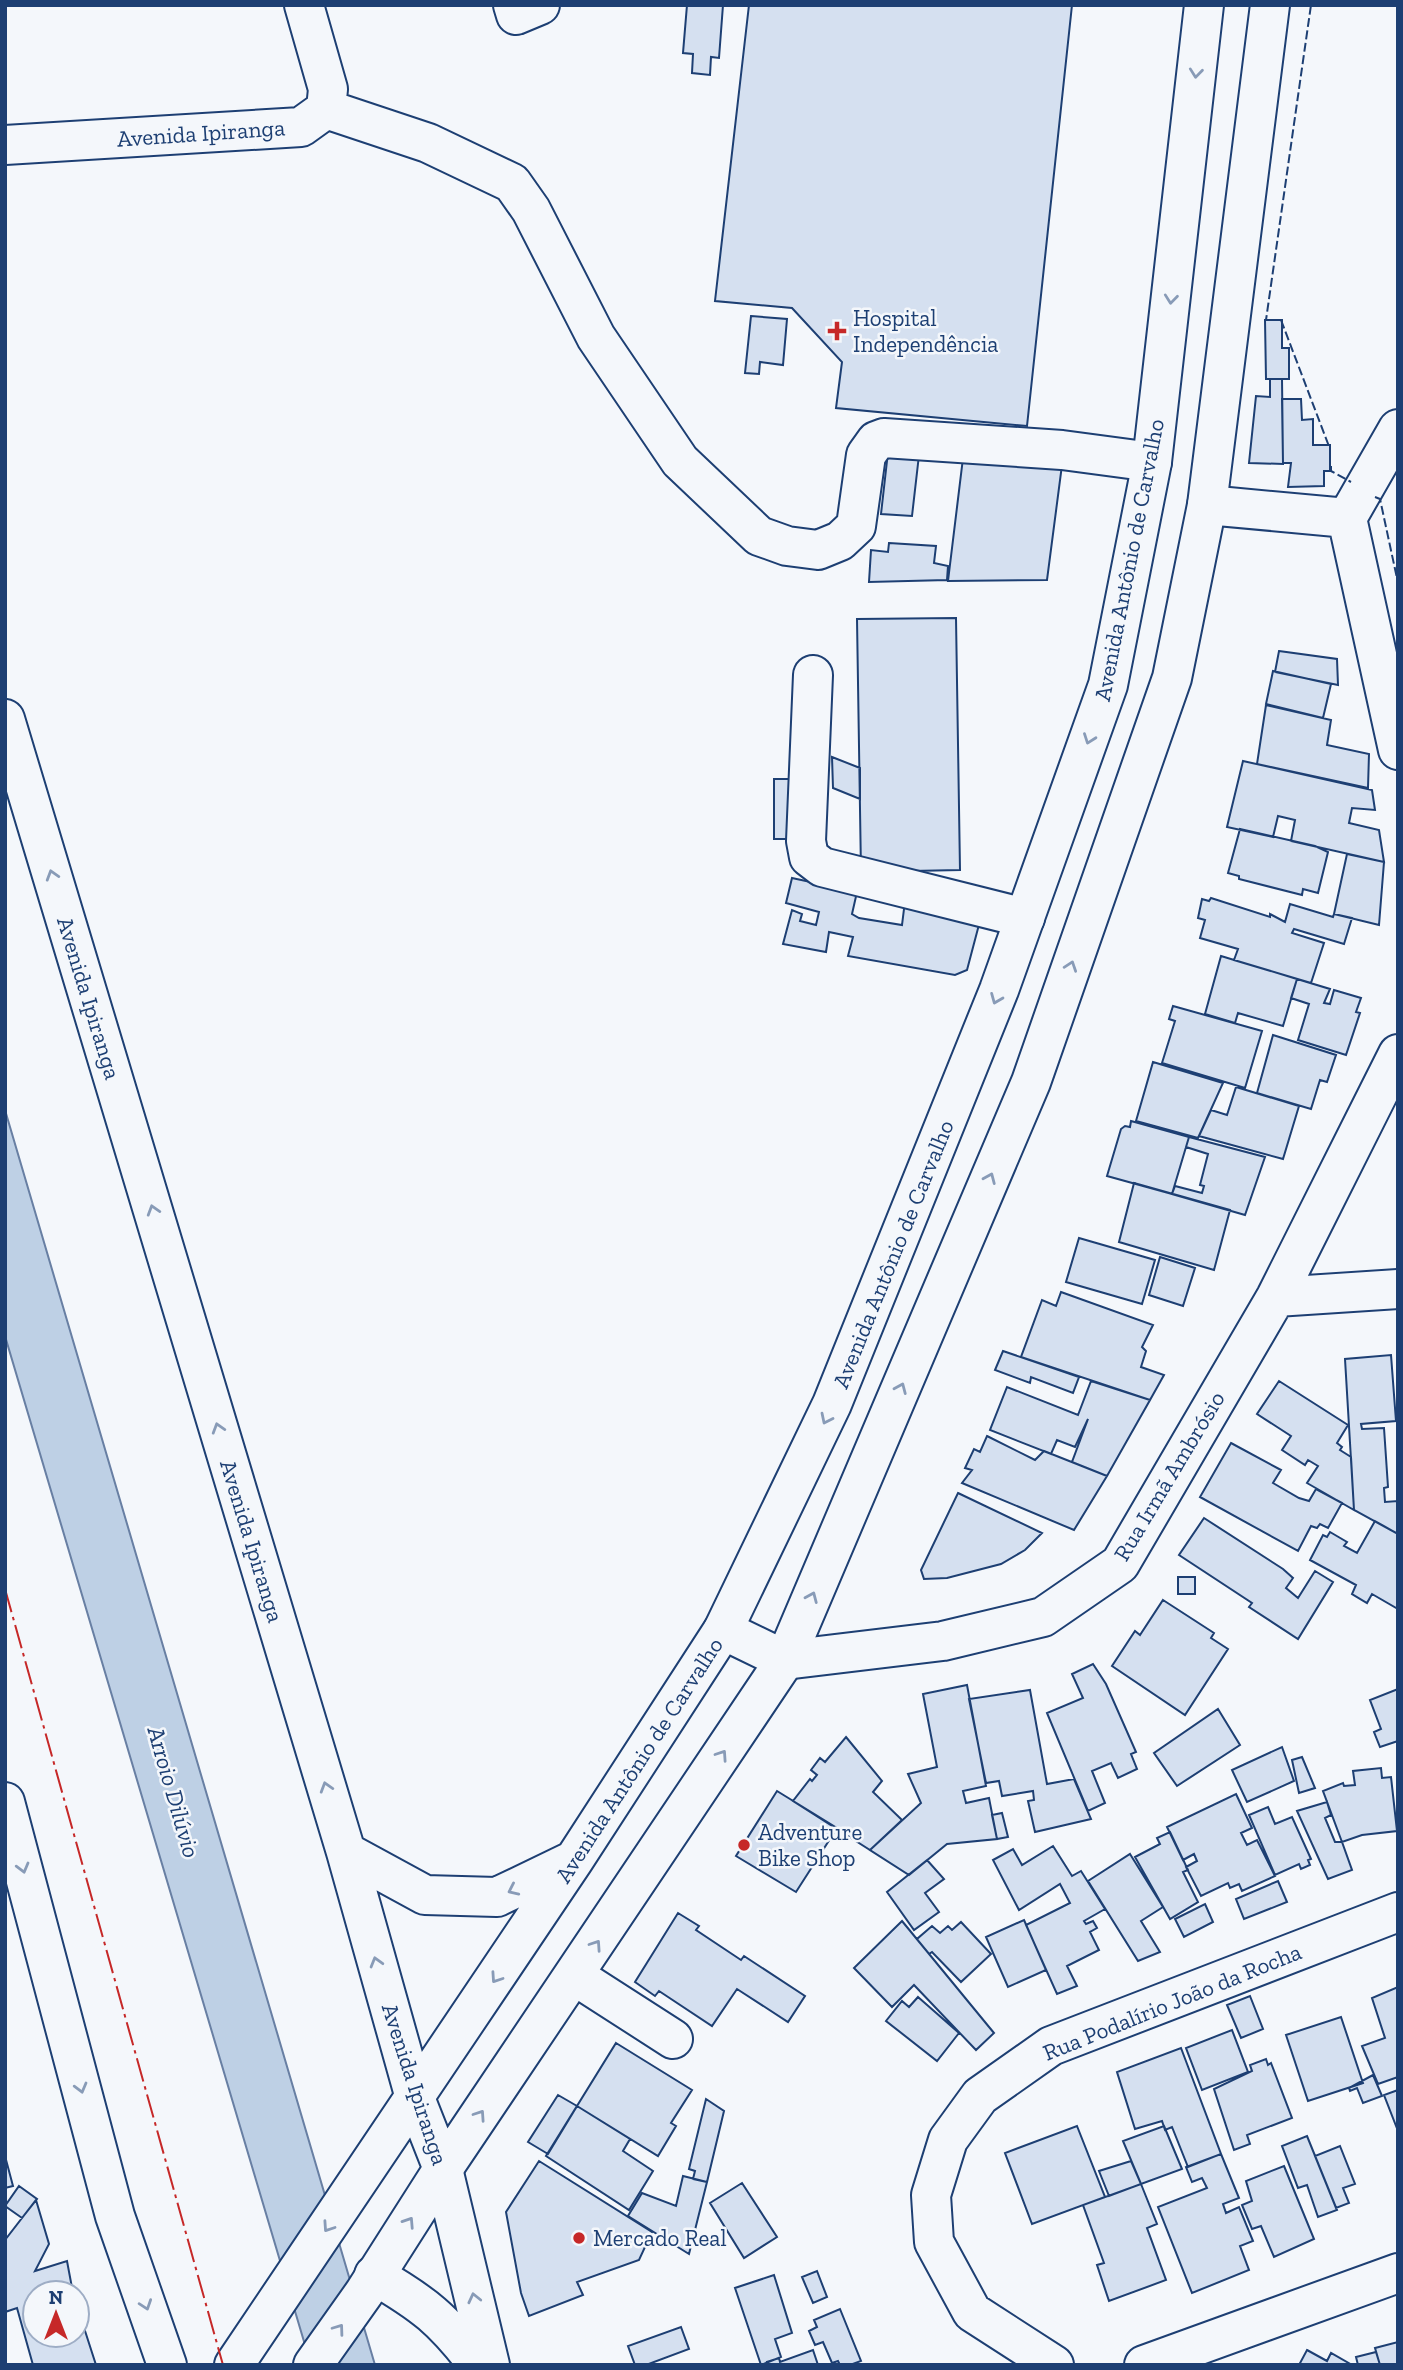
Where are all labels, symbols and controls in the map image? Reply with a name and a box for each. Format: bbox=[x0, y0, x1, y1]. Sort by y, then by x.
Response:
one-way arrow bbox=[1189, 68, 1204, 79]
street label: Avenida Ipiranga bbox=[116, 113, 286, 153]
one-way arrow bbox=[1164, 294, 1179, 305]
place label: Hospital Independência bbox=[853, 304, 998, 358]
marker: Hospital Independência bbox=[827, 321, 847, 341]
street label: Avenida Antônio de Carvalho bbox=[1088, 417, 1170, 703]
one-way arrow bbox=[1083, 732, 1097, 744]
one-way arrow bbox=[46, 869, 61, 881]
street label: Avenida Ipiranga bbox=[51, 913, 127, 1083]
one-way arrow bbox=[1063, 960, 1077, 972]
one-way arrow bbox=[990, 992, 1004, 1004]
street label: Avenida Antônio de Carvalho bbox=[826, 1116, 960, 1392]
one-way arrow bbox=[982, 1173, 996, 1185]
one-way arrow bbox=[146, 1205, 161, 1217]
one-way arrow bbox=[893, 1382, 907, 1394]
street label: Rua Irmã Ambrósio bbox=[1107, 1386, 1231, 1566]
one-way arrow bbox=[820, 1412, 834, 1424]
one-way arrow bbox=[212, 1422, 227, 1434]
street label: Avenida Ipiranga bbox=[214, 1456, 290, 1626]
one-way arrow bbox=[804, 1592, 818, 1604]
street label: Avenida Antônio de Carvalho bbox=[549, 1632, 729, 1888]
water label: Arroio Dilúvio bbox=[141, 1722, 207, 1861]
one-way arrow bbox=[713, 1750, 726, 1763]
one-way arrow bbox=[320, 1781, 335, 1793]
place label: Adventure Bike Shop bbox=[758, 1818, 862, 1872]
marker: Adventure Bike Shop bbox=[736, 1837, 752, 1853]
one-way arrow bbox=[15, 1862, 29, 1874]
one-way arrow bbox=[508, 1881, 520, 1895]
street label: Rua Podalírio João da Rocha bbox=[1039, 1937, 1305, 2067]
one-way arrow bbox=[588, 1940, 600, 1953]
one-way arrow bbox=[370, 1956, 385, 1968]
one-way arrow bbox=[491, 1970, 504, 1983]
street label: Avenida Ipiranga bbox=[376, 2000, 454, 2168]
one-way arrow bbox=[73, 2081, 87, 2093]
one-way arrow bbox=[471, 2110, 484, 2123]
one-way arrow bbox=[401, 2217, 413, 2230]
one-way arrow bbox=[324, 2219, 336, 2232]
place label: Mercado Real bbox=[593, 2224, 727, 2252]
marker: Mercado Real bbox=[571, 2230, 587, 2246]
north arrow bbox=[21, 2279, 91, 2349]
text: N bbox=[49, 2286, 63, 2309]
one-way arrow bbox=[468, 2292, 482, 2304]
one-way arrow bbox=[138, 2299, 152, 2311]
one-way arrow bbox=[330, 2324, 343, 2337]

